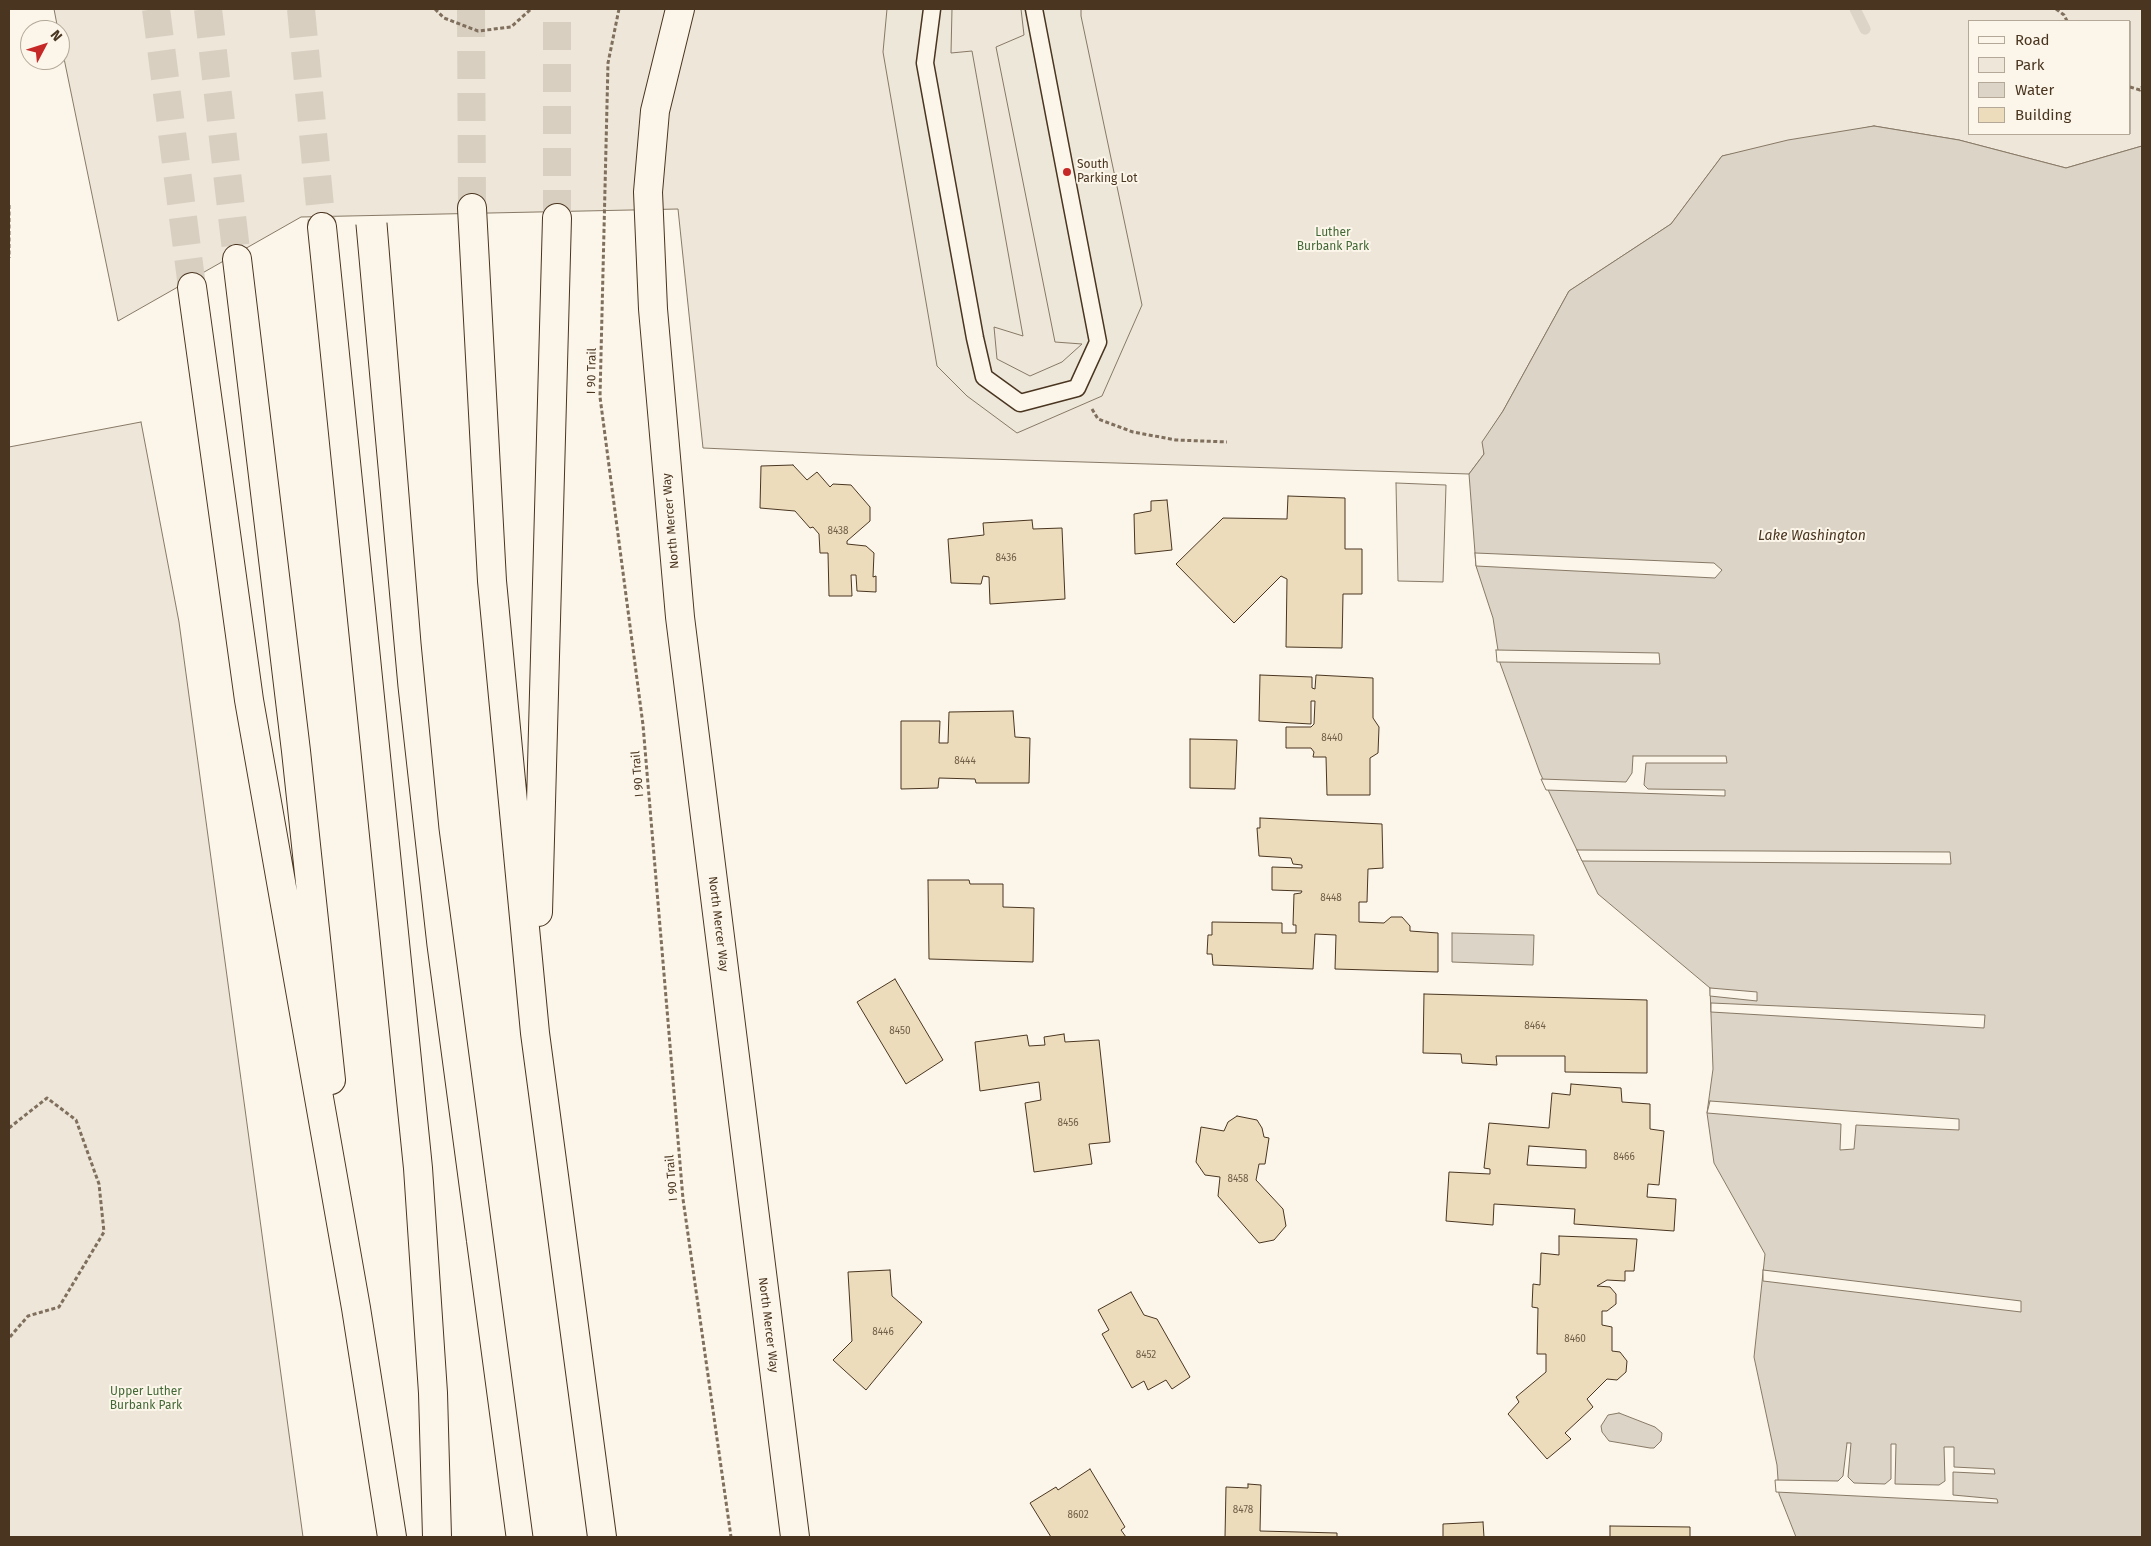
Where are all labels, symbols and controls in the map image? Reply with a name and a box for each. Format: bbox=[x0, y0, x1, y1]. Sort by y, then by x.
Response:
north arrow bbox=[20, 20, 70, 70]
legend bbox=[1968, 20, 2131, 135]
text: N bbox=[47, 27, 66, 45]
text: Road bbox=[2015, 31, 2050, 49]
text: Park bbox=[2015, 56, 2045, 74]
text: Water bbox=[2015, 81, 2054, 99]
text: Building bbox=[2015, 106, 2071, 124]
place label: South Parking Lot bbox=[1077, 158, 1137, 186]
marker: South Parking Lot bbox=[1061, 166, 1073, 178]
park label: Luther Burbank Park bbox=[1297, 226, 1369, 254]
street label: I 90 Trail bbox=[584, 348, 600, 394]
street label: North Mercer Way bbox=[660, 472, 682, 570]
house number: 8438 bbox=[827, 525, 849, 537]
water label: Lake Washington bbox=[1758, 528, 1866, 544]
house number: 8436 bbox=[996, 552, 1016, 564]
house number: 8440 bbox=[1321, 732, 1343, 744]
street label: I 90 Trail bbox=[629, 750, 647, 798]
house number: 8444 bbox=[954, 755, 976, 767]
street label: North Mercer Way bbox=[705, 875, 731, 973]
house number: 8448 bbox=[1320, 892, 1342, 904]
house number: 8464 bbox=[1524, 1020, 1546, 1032]
house number: 8450 bbox=[889, 1025, 911, 1037]
house number: 8456 bbox=[1057, 1117, 1079, 1129]
house number: 8466 bbox=[1613, 1151, 1635, 1163]
street label: I 90 Trail bbox=[663, 1154, 681, 1202]
house number: 8458 bbox=[1227, 1173, 1249, 1185]
street label: North Mercer Way bbox=[755, 1276, 781, 1374]
house number: 8446 bbox=[872, 1326, 894, 1338]
house number: 8460 bbox=[1564, 1333, 1586, 1345]
house number: 8452 bbox=[1136, 1349, 1156, 1361]
park label: Upper Luther Burbank Park bbox=[110, 1385, 182, 1413]
house number: 8478 bbox=[1233, 1504, 1253, 1516]
house number: 8602 bbox=[1067, 1509, 1089, 1521]

